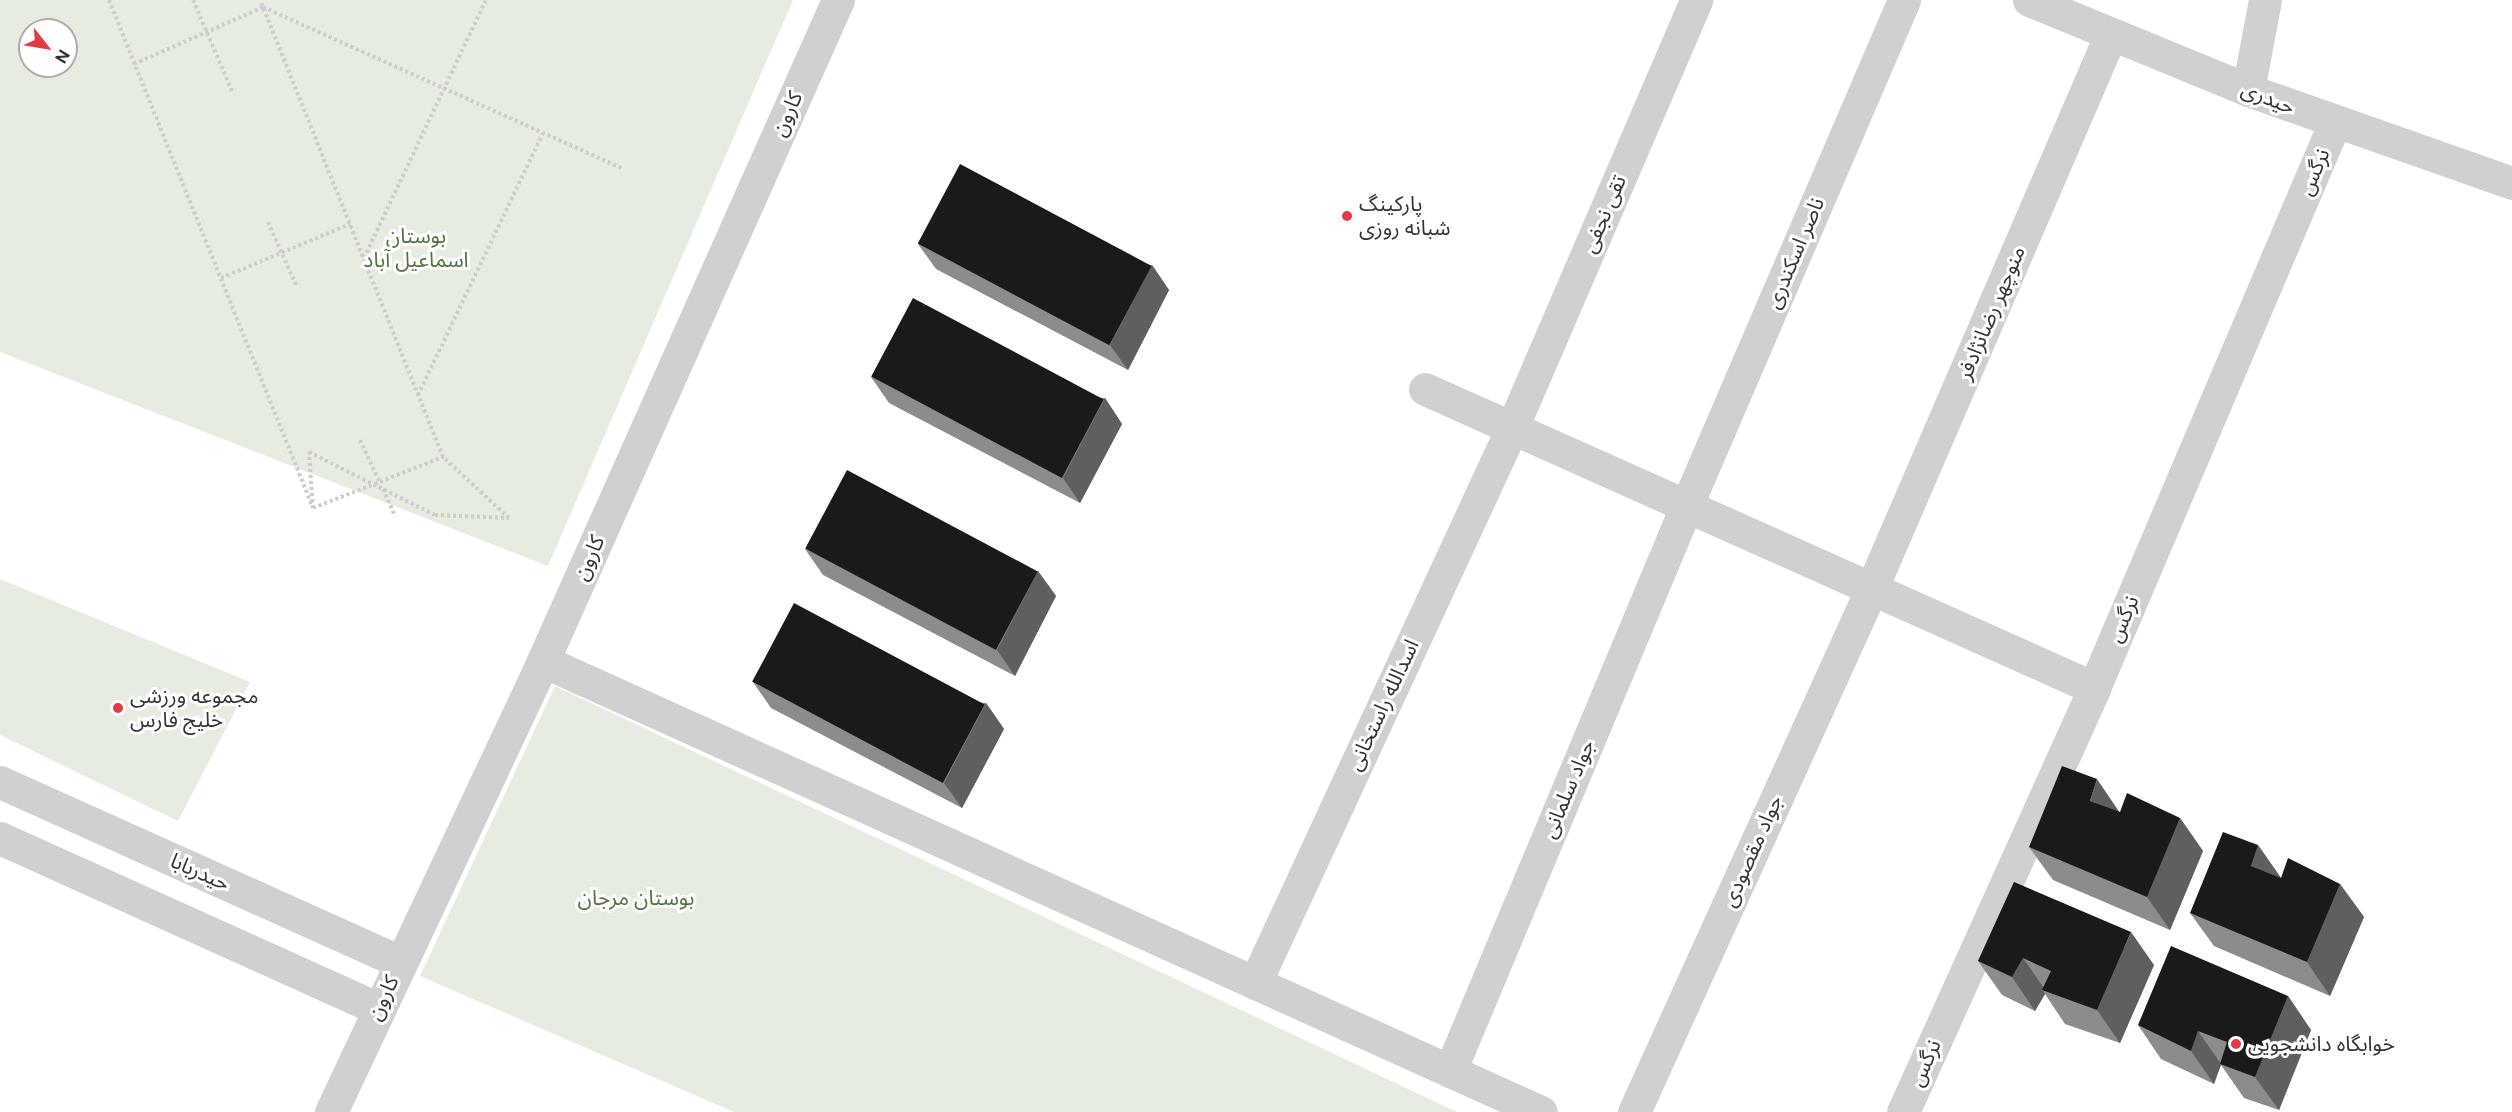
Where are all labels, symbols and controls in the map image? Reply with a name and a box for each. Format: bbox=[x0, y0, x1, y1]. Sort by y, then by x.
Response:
north arrow bbox=[18, 18, 78, 78]
text: N bbox=[51, 46, 74, 67]
street label: حیدری bbox=[2238, 76, 2298, 120]
street label: کارون bbox=[766, 88, 808, 140]
street label: نرگس bbox=[2293, 145, 2335, 199]
street label: تقی نجفی bbox=[1576, 171, 1632, 257]
place label: پارکینگ شبانه روزی bbox=[1359, 191, 1450, 241]
street label: ناصر اسکندری bbox=[1760, 194, 1830, 312]
marker: پارکینگ شبانه روزی bbox=[1340, 209, 1354, 223]
park label: بوستان اسماعیل آباد bbox=[363, 223, 469, 273]
street label: منوچهر رضانژادفر bbox=[1951, 242, 2031, 384]
street label: کارون bbox=[568, 532, 610, 584]
street label: نرگس bbox=[2102, 592, 2144, 646]
street label: اسدالله راستخانی bbox=[1342, 635, 1424, 775]
place label: مجموعه ورزشی خلیج فارس bbox=[130, 683, 258, 733]
marker: مجموعه ورزشی خلیج فارس bbox=[111, 701, 125, 715]
street label: جواد سلمانی bbox=[1536, 736, 1600, 842]
street label: جواد مقصودی bbox=[1716, 791, 1788, 911]
street label: حيدربابا bbox=[167, 848, 233, 896]
park label: بوستان مرجان bbox=[578, 885, 694, 911]
street label: کارون bbox=[362, 972, 404, 1024]
place label: خوابگاه دانشجویی bbox=[2248, 1031, 2395, 1057]
street label: نرگس bbox=[1904, 1036, 1946, 1090]
marker: خوابگاه دانشجویی bbox=[2229, 1037, 2243, 1051]

